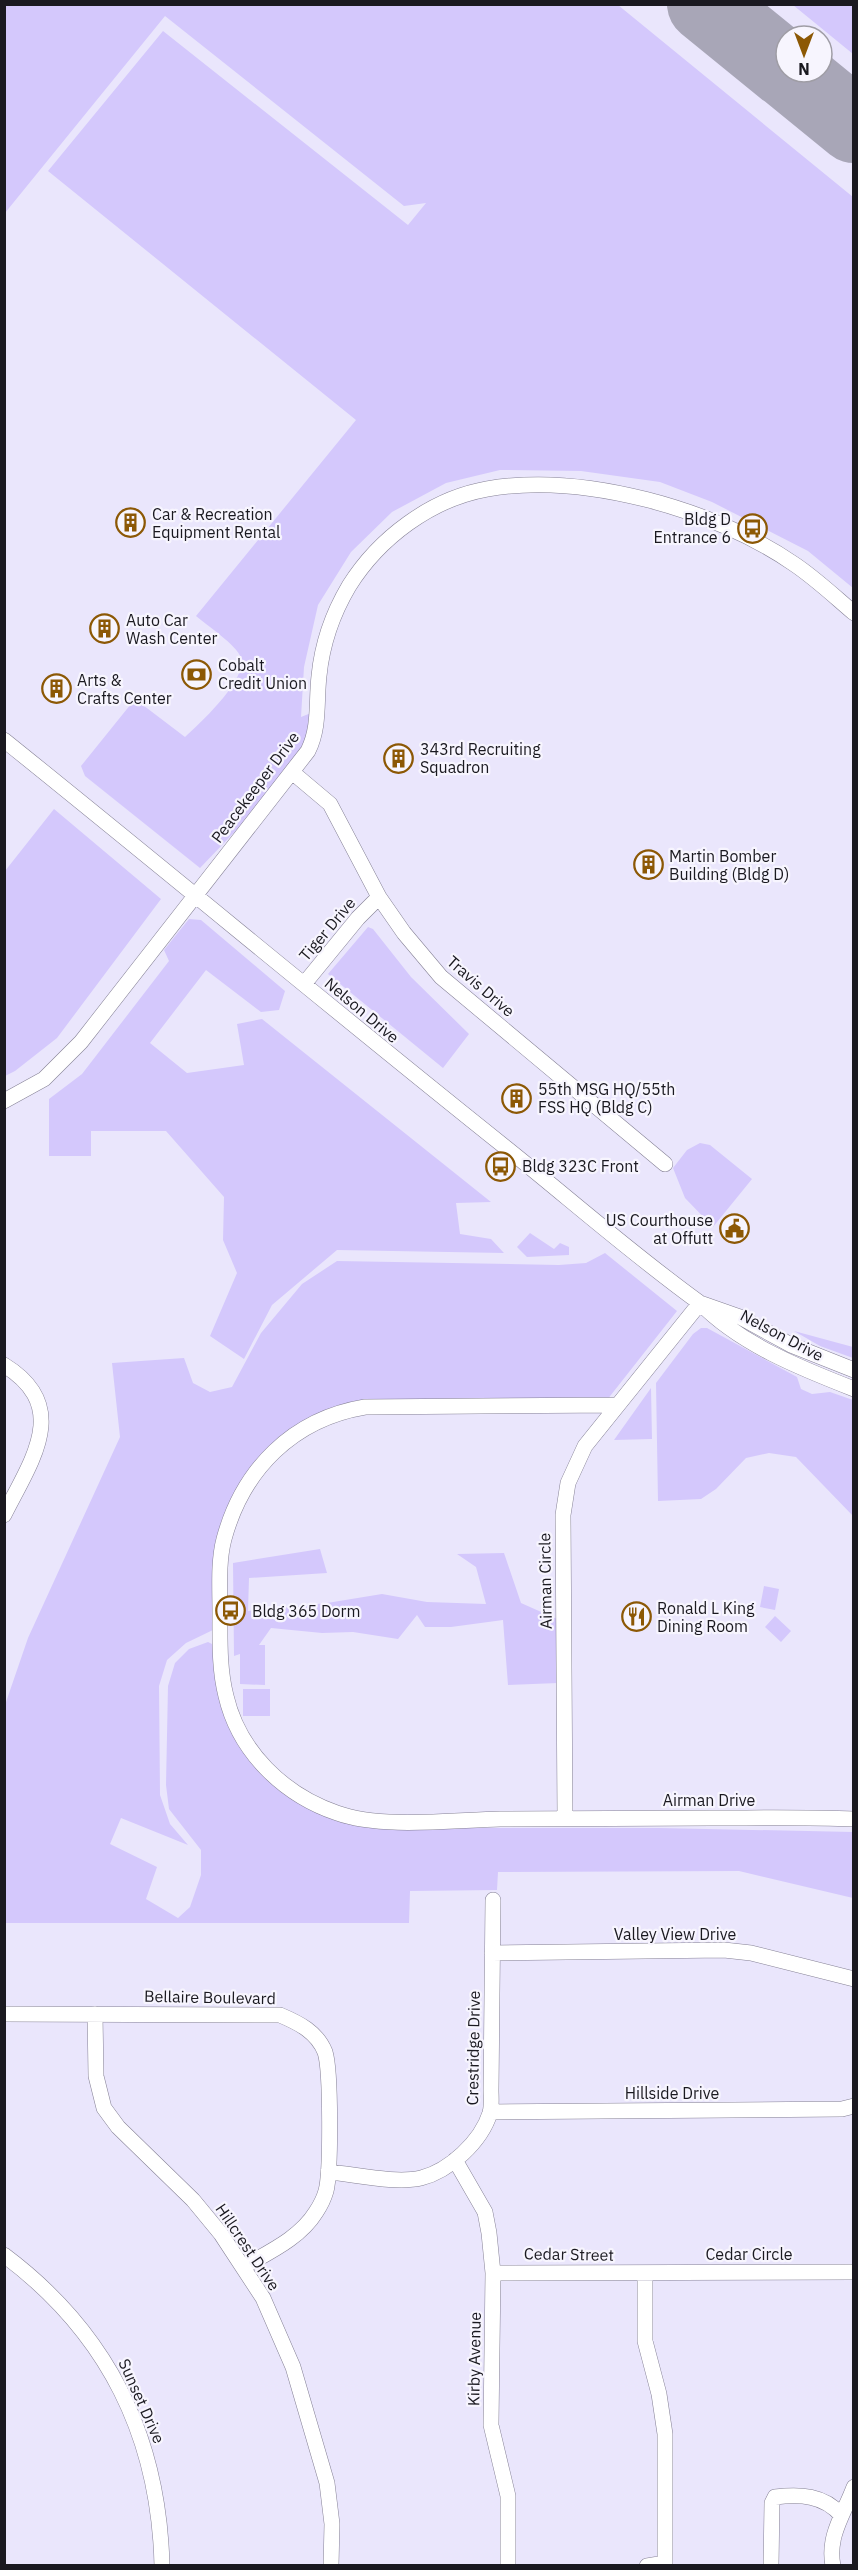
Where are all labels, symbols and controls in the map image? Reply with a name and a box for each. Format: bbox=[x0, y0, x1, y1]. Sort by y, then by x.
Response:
north arrow bbox=[774, 24, 834, 84]
text: N bbox=[798, 59, 810, 79]
place label: Car & Recreation Equipment Rental bbox=[152, 504, 280, 542]
building icon: Car & Recreation Equipment Rental bbox=[115, 507, 147, 539]
place label: Bldg D Entrance 6 bbox=[653, 509, 731, 547]
bus stop icon: Bldg D Entrance 6 bbox=[736, 512, 768, 544]
place label: Auto Car Wash Center bbox=[126, 610, 217, 648]
building icon: Auto Car Wash Center bbox=[89, 613, 121, 645]
place label: Cobalt Credit Union bbox=[218, 655, 307, 693]
bank icon: Cobalt Credit Union bbox=[181, 658, 213, 690]
place label: Arts & Crafts Center bbox=[77, 670, 172, 708]
building icon: Arts & Crafts Center bbox=[40, 673, 72, 705]
street label: Peacekeeper Drive bbox=[207, 727, 303, 847]
place label: 343rd Recruiting Squadron bbox=[420, 739, 541, 777]
building icon: 343rd Recruiting Squadron bbox=[383, 742, 415, 774]
place label: Martin Bomber Building (Bldg D) bbox=[669, 846, 789, 884]
building icon: Martin Bomber Building (Bldg D) bbox=[632, 849, 664, 881]
street label: Tiger Drive bbox=[295, 893, 360, 965]
street label: Travis Drive bbox=[443, 951, 519, 1021]
street label: Nelson Drive bbox=[321, 973, 404, 1047]
place label: 55th MSG HQ/55th FSS HQ (Bldg C) bbox=[538, 1079, 675, 1117]
building icon: 55th MSG HQ/55th FSS HQ (Bldg C) bbox=[501, 1082, 533, 1114]
bus stop icon: Bldg 323C Front bbox=[485, 1150, 517, 1182]
place label: Bldg 323C Front bbox=[522, 1156, 639, 1176]
place label: US Courthouse at Offutt bbox=[606, 1210, 713, 1248]
public building icon: US Courthouse at Offutt bbox=[718, 1213, 750, 1245]
street label: Nelson Drive bbox=[737, 1305, 827, 1365]
street label: Airman Circle bbox=[534, 1532, 556, 1629]
bus stop icon: Bldg 365 Dorm bbox=[215, 1595, 247, 1627]
place label: Ronald L King Dining Room bbox=[657, 1598, 755, 1636]
place label: Bldg 365 Dorm bbox=[252, 1601, 360, 1621]
restaurant icon: Ronald L King Dining Room bbox=[620, 1601, 652, 1633]
street label: Airman Drive bbox=[663, 1790, 756, 1810]
street label: Valley View Drive bbox=[614, 1924, 736, 1944]
street label: Bellaire Boulevard bbox=[144, 1986, 276, 2008]
street label: Crestridge Drive bbox=[462, 1990, 484, 2106]
street label: Hillside Drive bbox=[625, 2083, 720, 2103]
street label: Hillcrest Drive bbox=[212, 2200, 285, 2295]
street label: Cedar Street bbox=[524, 2243, 614, 2265]
street label: Cedar Circle bbox=[705, 2244, 793, 2264]
street label: Kirby Avenue bbox=[463, 2311, 485, 2406]
street label: Sunset Drive bbox=[114, 2356, 170, 2447]

